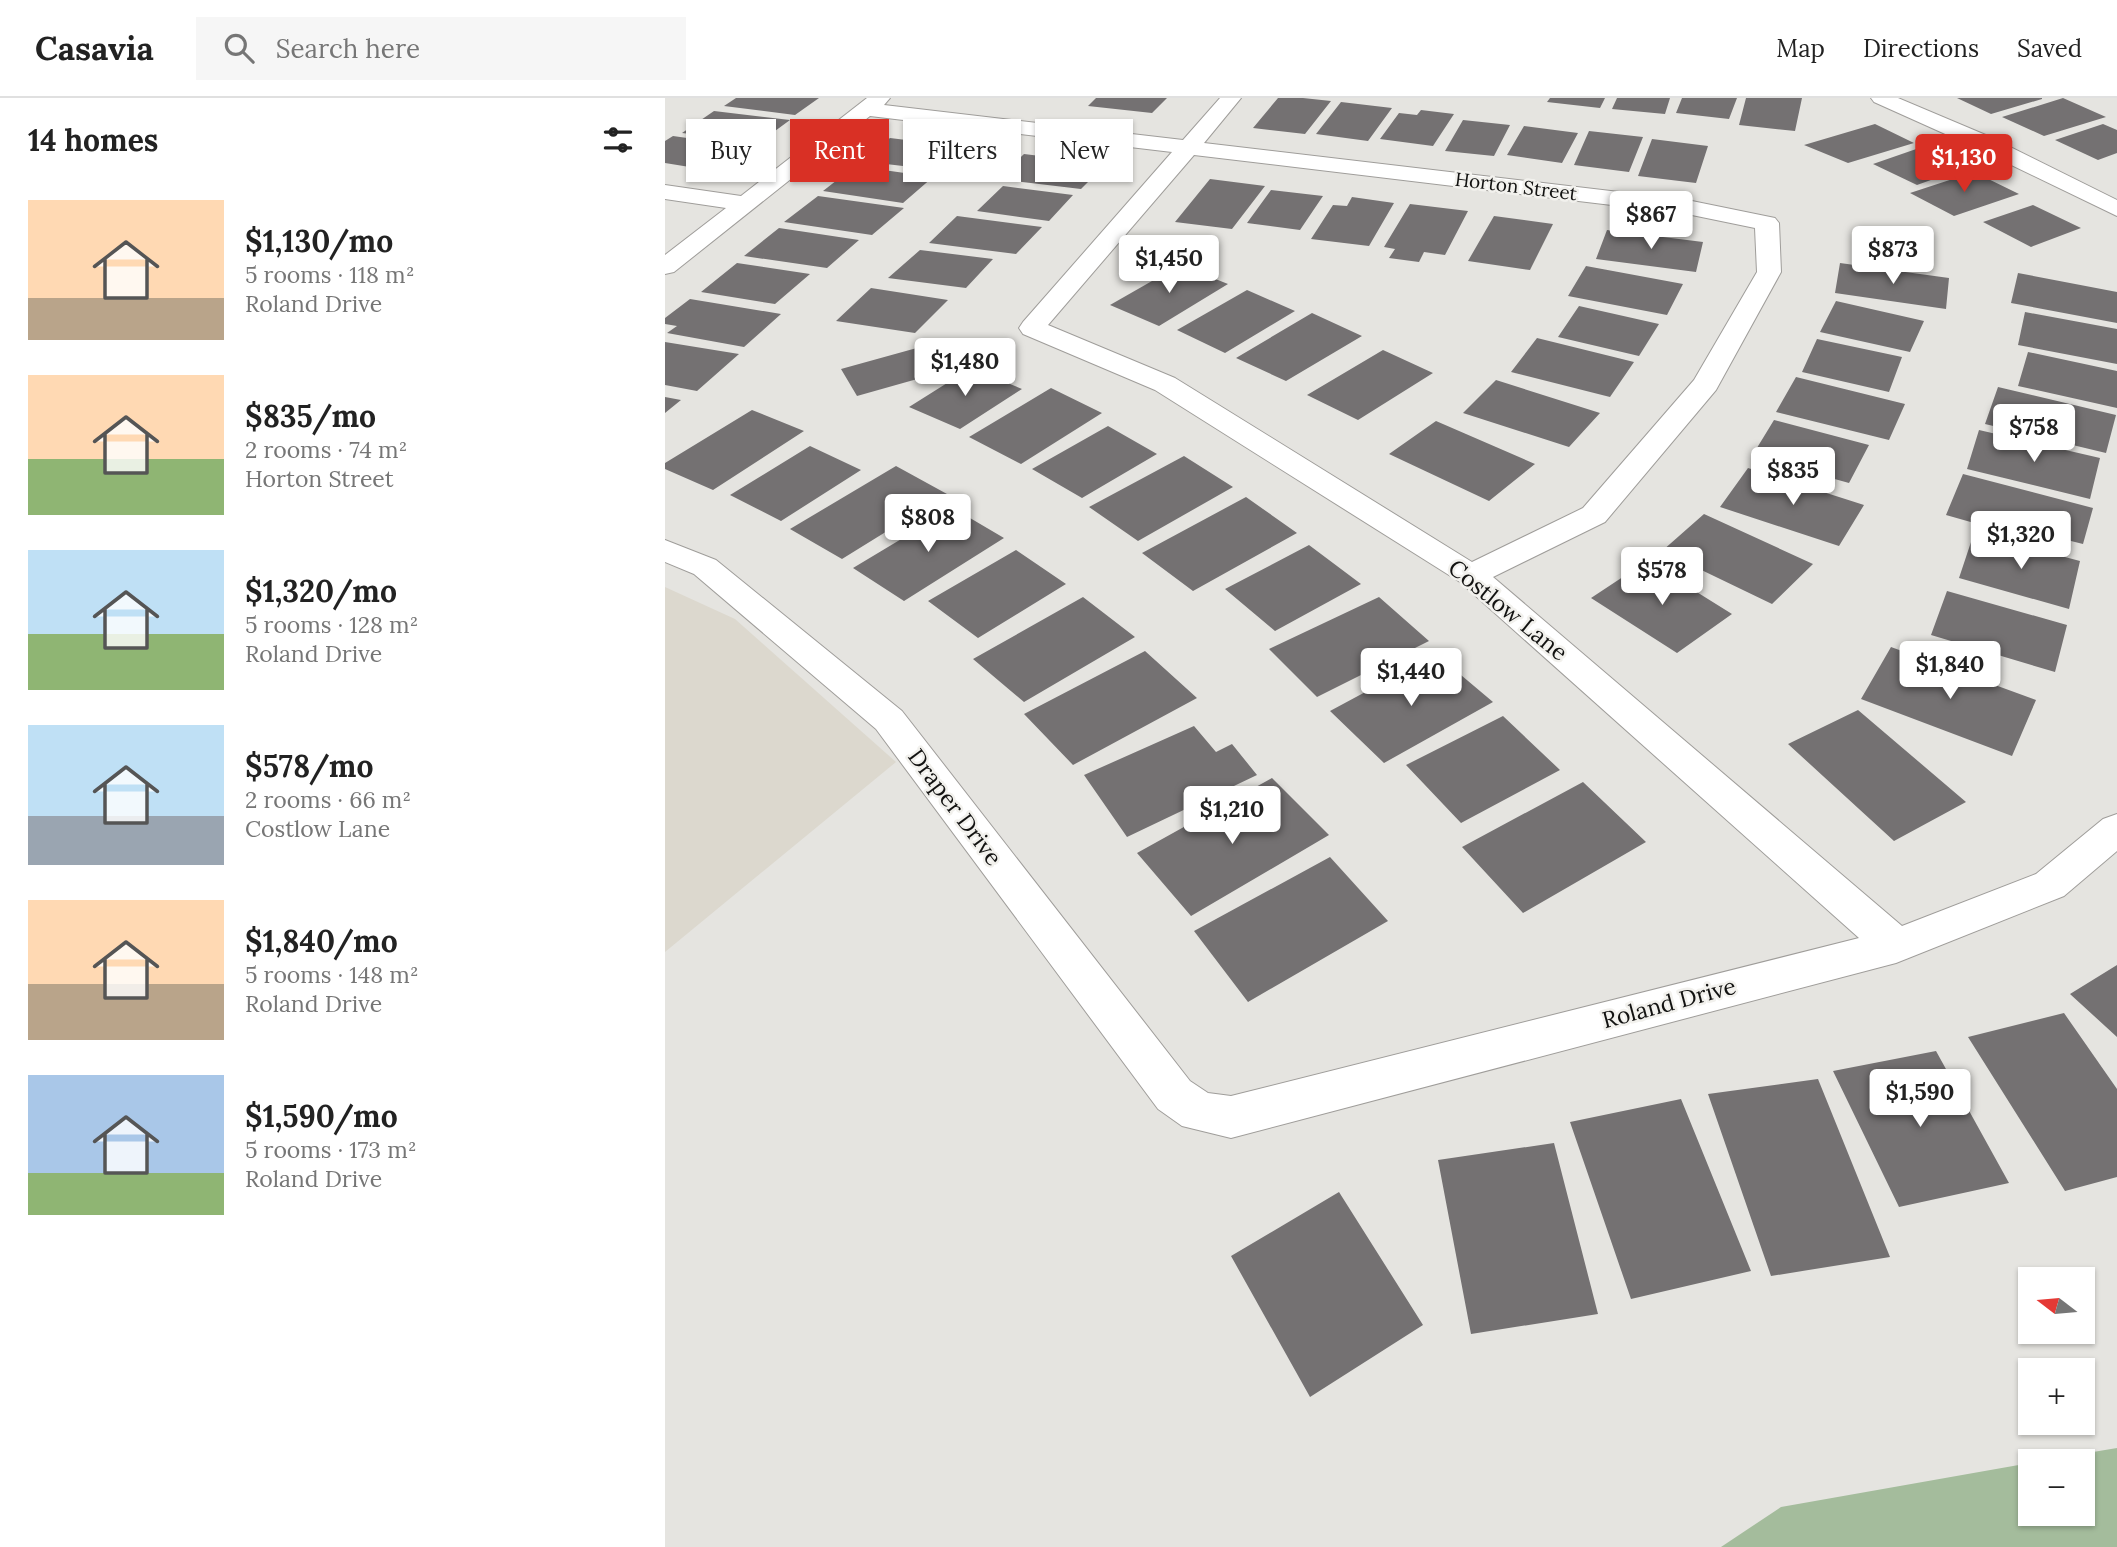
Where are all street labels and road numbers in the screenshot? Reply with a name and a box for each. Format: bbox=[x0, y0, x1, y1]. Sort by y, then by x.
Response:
street label: Horton Street bbox=[1454, 167, 1579, 205]
street label: Costlow Lane bbox=[1443, 553, 1574, 667]
street label: Draper Drive bbox=[902, 743, 1009, 871]
street label: Roland Drive bbox=[1599, 971, 1739, 1034]

